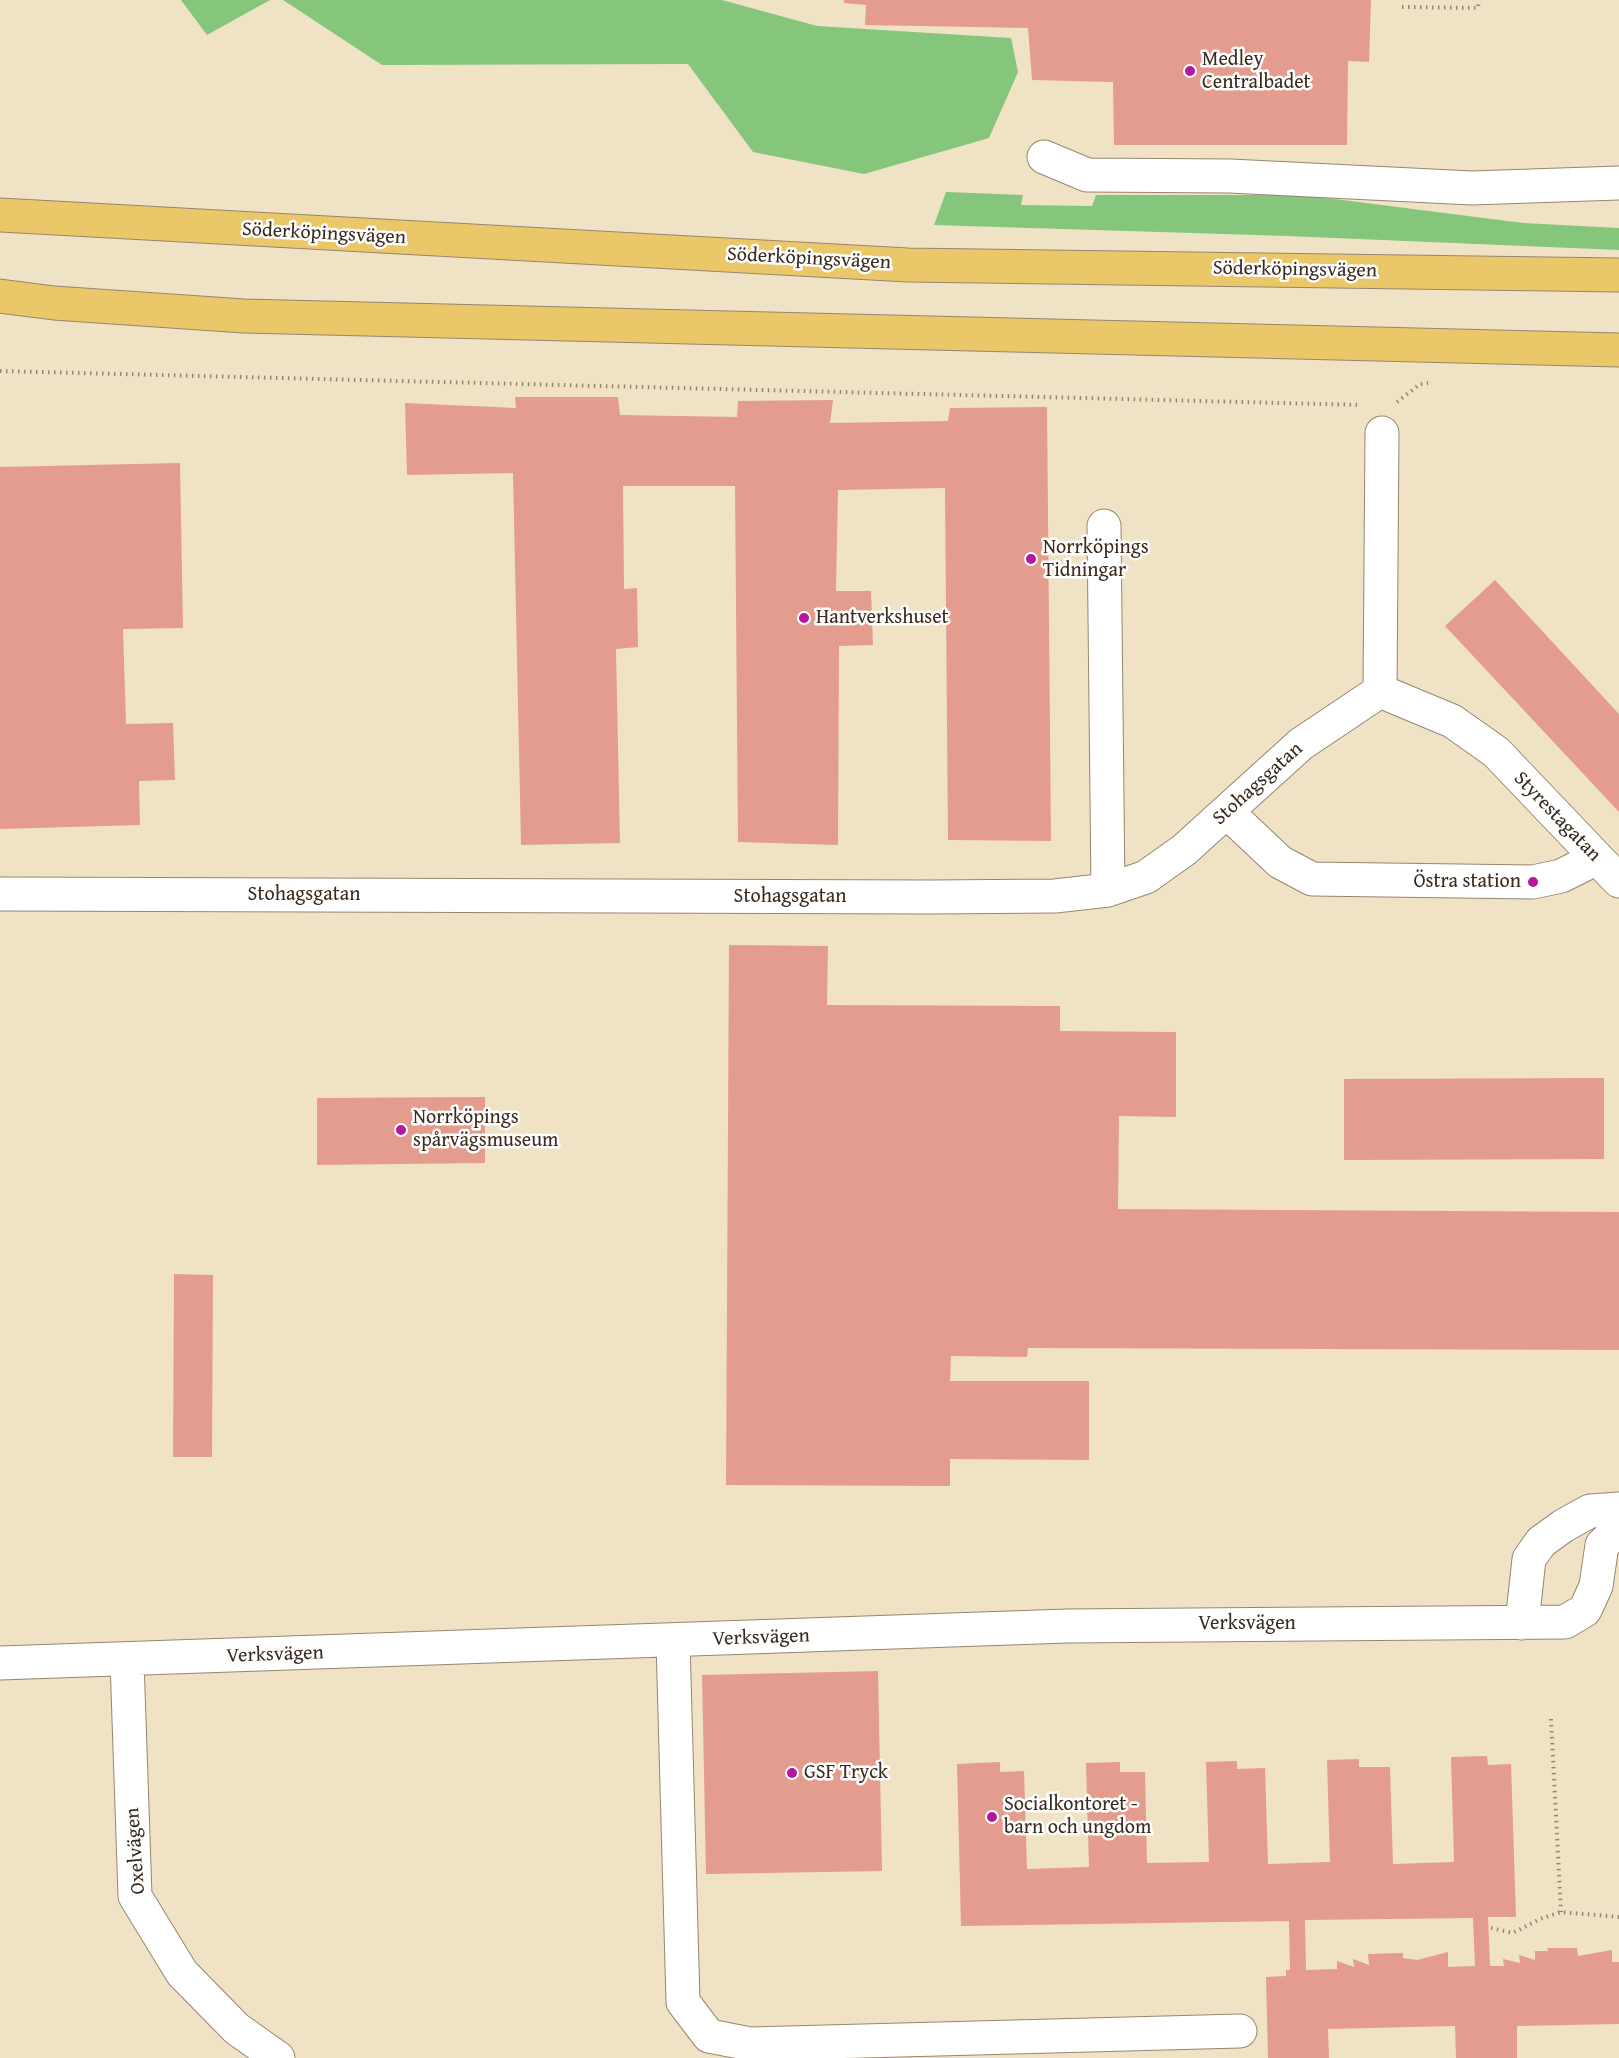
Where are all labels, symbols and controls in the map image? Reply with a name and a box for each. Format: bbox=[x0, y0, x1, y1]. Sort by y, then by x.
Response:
place label: Medley Centralbadet bbox=[1202, 48, 1311, 95]
marker: Medley Centralbadet bbox=[1183, 64, 1197, 78]
street label: Söderköpingsvägen bbox=[241, 218, 407, 250]
street label: Söderköpingsvägen bbox=[726, 243, 892, 275]
street label: Söderköpingsvägen bbox=[1213, 257, 1377, 283]
place label: Norrköpings Tidningar bbox=[1043, 536, 1149, 583]
marker: Norrköpings Tidningar bbox=[1024, 552, 1038, 566]
place label: Hantverkshuset bbox=[816, 606, 949, 630]
marker: Hantverkshuset bbox=[797, 611, 811, 625]
street label: Stohagsgatan bbox=[1208, 737, 1308, 831]
street label: Styrestagatan bbox=[1508, 767, 1606, 867]
place label: Östra station bbox=[1413, 870, 1521, 894]
marker: Östra station bbox=[1526, 875, 1540, 889]
street label: Stohagsgatan bbox=[248, 883, 360, 907]
street label: Stohagsgatan bbox=[734, 885, 846, 909]
place label: Norrköpings spårvägsmuseum bbox=[413, 1106, 558, 1153]
marker: Norrköpings spårvägsmuseum bbox=[394, 1123, 408, 1137]
street label: Verksvägen bbox=[1198, 1612, 1296, 1636]
street label: Verksvägen bbox=[712, 1624, 810, 1652]
street label: Verksvägen bbox=[226, 1641, 324, 1669]
place label: GSF Tryck bbox=[804, 1761, 888, 1785]
marker: GSF Tryck bbox=[785, 1766, 799, 1780]
place label: Socialkontoret - barn och ungdom bbox=[1004, 1793, 1151, 1840]
street label: Oxelvägen bbox=[121, 1807, 151, 1895]
marker: Socialkontoret - barn och ungdom bbox=[985, 1810, 999, 1824]

